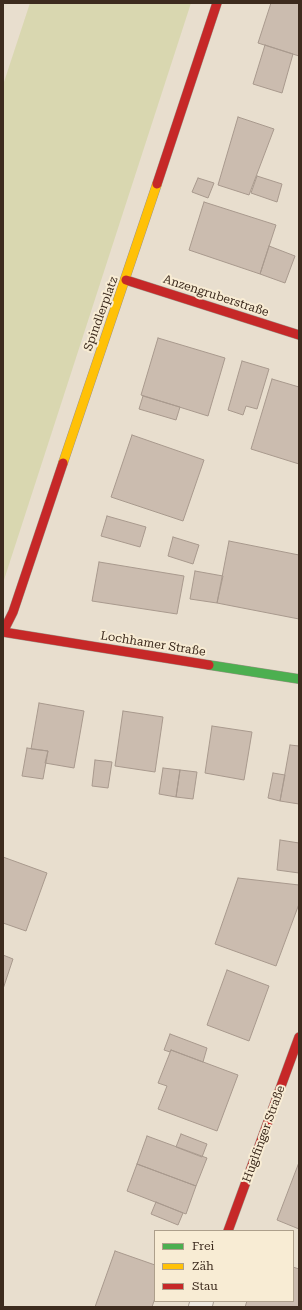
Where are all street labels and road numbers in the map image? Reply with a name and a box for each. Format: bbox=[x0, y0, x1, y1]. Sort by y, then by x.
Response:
street label: Anzengruberstraße bbox=[161, 272, 271, 320]
street label: Spindlerplatz bbox=[81, 275, 121, 353]
street label: Lochhamer Straße bbox=[99, 629, 207, 659]
street label: Huglfinger Straße bbox=[240, 1084, 288, 1184]

